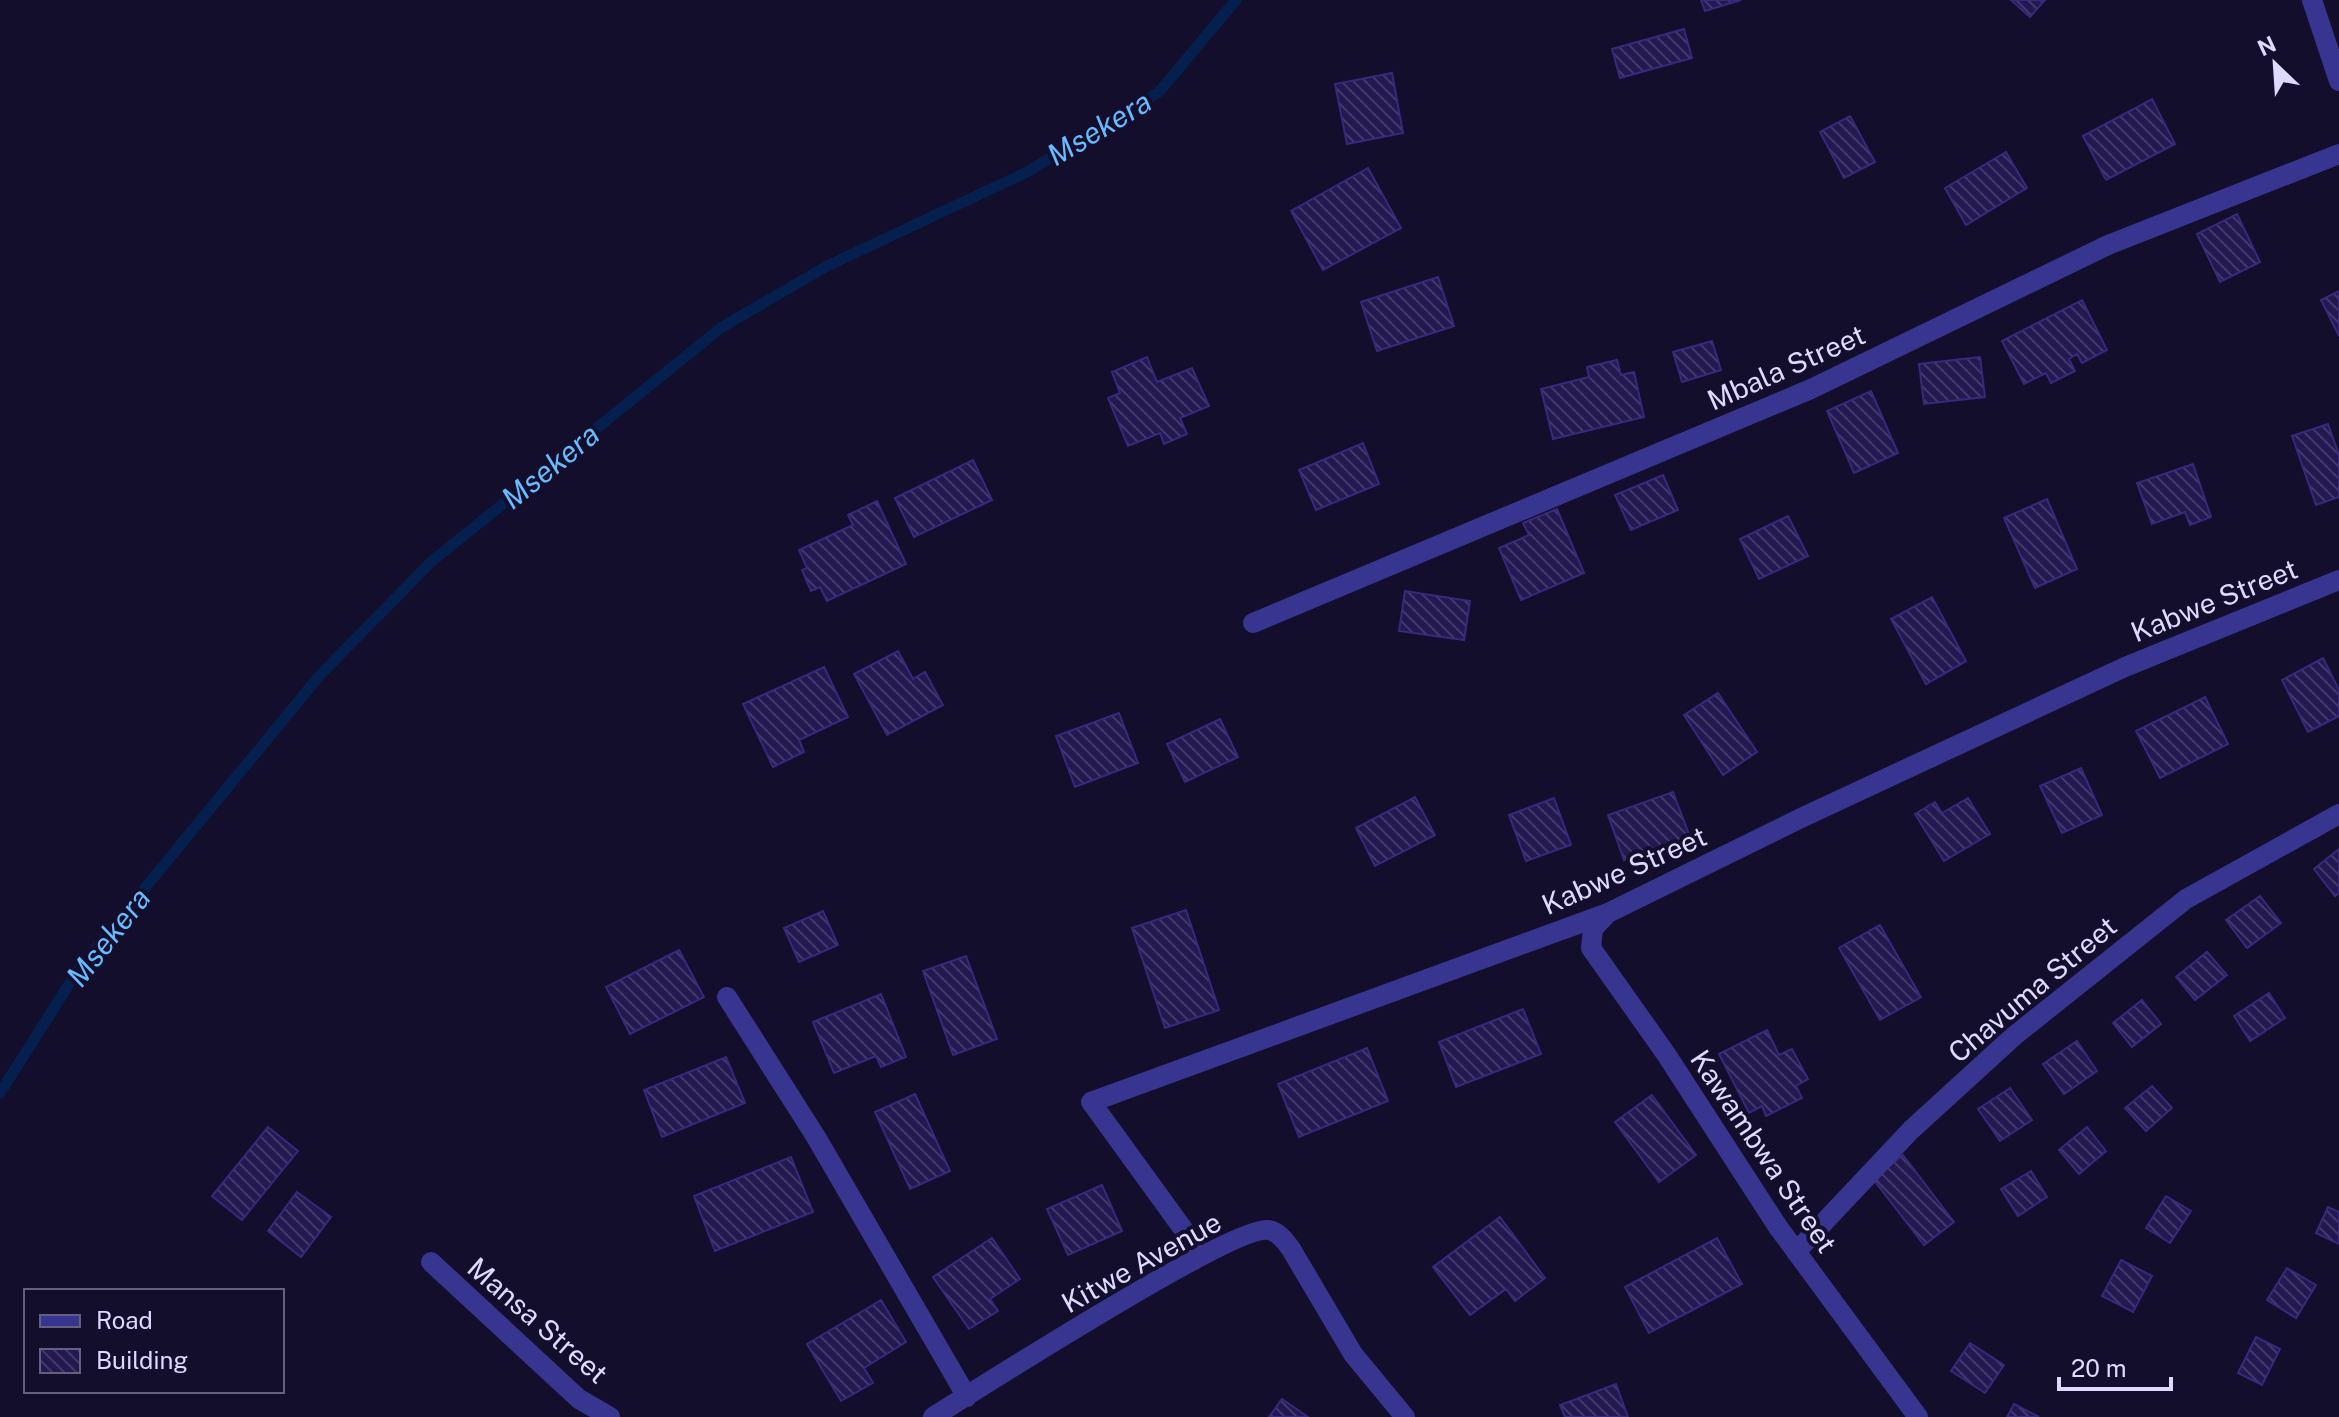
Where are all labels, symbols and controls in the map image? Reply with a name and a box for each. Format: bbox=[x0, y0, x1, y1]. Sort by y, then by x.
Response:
north arrow bbox=[2235, 24, 2315, 104]
text: N bbox=[2253, 30, 2280, 61]
water label: Msekera bbox=[1040, 83, 1158, 173]
street label: Mbala Street bbox=[1702, 318, 1870, 416]
water label: Msekera bbox=[494, 416, 606, 516]
street label: Kabwe Street bbox=[2126, 552, 2302, 648]
street label: Kabwe Street bbox=[1537, 819, 1711, 921]
water label: Msekera bbox=[58, 881, 158, 993]
street label: Chavuma Street bbox=[1941, 909, 2123, 1069]
street label: Kawambwa Street bbox=[1684, 1043, 1844, 1259]
street label: Kitwe Avenue bbox=[1056, 1205, 1226, 1319]
street label: Mansa Street bbox=[461, 1250, 615, 1390]
legend bbox=[24, 1289, 284, 1393]
text: Road bbox=[96, 1306, 153, 1334]
scale bar bbox=[2059, 1341, 2171, 1391]
text: Building bbox=[96, 1346, 188, 1374]
text: 20 m bbox=[2071, 1354, 2127, 1382]

